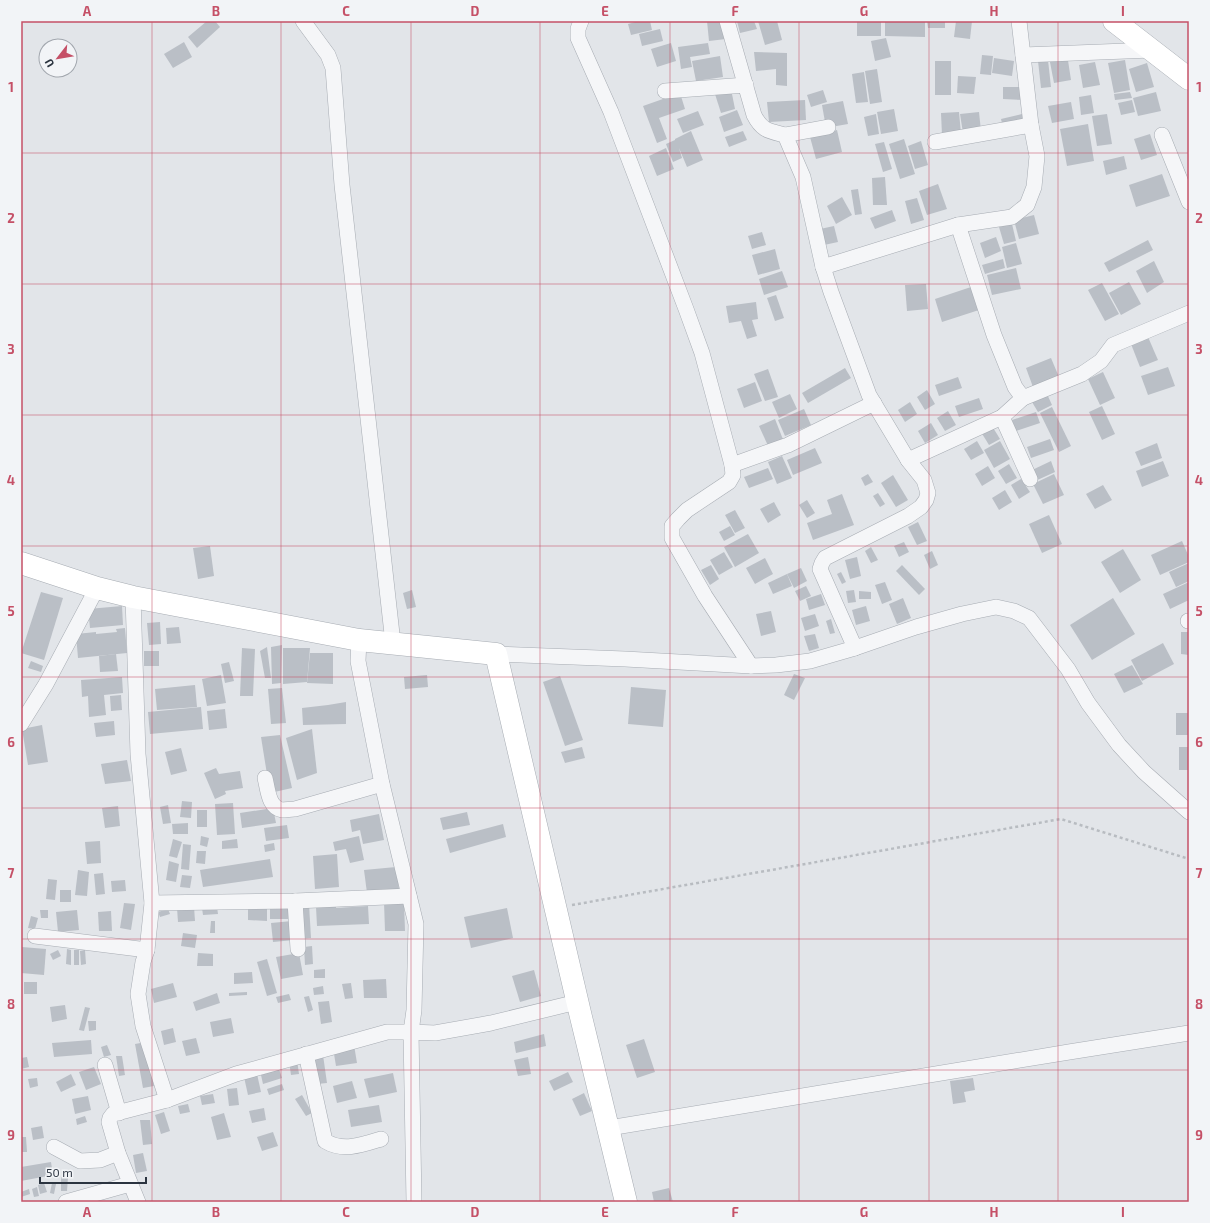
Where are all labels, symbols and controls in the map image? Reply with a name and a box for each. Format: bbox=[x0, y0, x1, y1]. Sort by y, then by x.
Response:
text: A bbox=[83, 3, 92, 19]
text: B bbox=[212, 3, 220, 19]
text: C bbox=[342, 3, 350, 19]
text: D bbox=[471, 3, 480, 19]
text: E bbox=[601, 3, 609, 19]
text: F bbox=[731, 3, 739, 19]
text: G bbox=[860, 3, 868, 19]
text: H bbox=[990, 3, 999, 19]
text: I bbox=[1121, 3, 1125, 19]
north arrow bbox=[38, 38, 78, 78]
text: U bbox=[41, 57, 57, 70]
text: 1 bbox=[8, 79, 14, 95]
text: 1 bbox=[1196, 79, 1202, 95]
text: 2 bbox=[7, 210, 15, 226]
text: 2 bbox=[1195, 210, 1203, 226]
text: 3 bbox=[7, 341, 15, 357]
text: 3 bbox=[1195, 341, 1203, 357]
text: 4 bbox=[7, 472, 15, 488]
text: 4 bbox=[1195, 472, 1203, 488]
text: 5 bbox=[7, 603, 15, 619]
text: 5 bbox=[1195, 603, 1203, 619]
text: 6 bbox=[7, 734, 15, 750]
text: 6 bbox=[1195, 734, 1203, 750]
text: 7 bbox=[8, 865, 15, 881]
text: 7 bbox=[1196, 865, 1203, 881]
text: 8 bbox=[7, 996, 15, 1012]
text: 8 bbox=[1195, 996, 1203, 1012]
text: 9 bbox=[7, 1127, 15, 1143]
text: 9 bbox=[1195, 1127, 1203, 1143]
scale bar bbox=[40, 1159, 146, 1185]
text: 50 m bbox=[46, 1165, 73, 1179]
text: A bbox=[83, 1204, 92, 1220]
text: B bbox=[212, 1204, 220, 1220]
text: C bbox=[342, 1204, 350, 1220]
text: D bbox=[471, 1204, 480, 1220]
text: E bbox=[601, 1204, 609, 1220]
text: F bbox=[731, 1204, 739, 1220]
text: G bbox=[860, 1204, 868, 1220]
text: H bbox=[990, 1204, 999, 1220]
text: I bbox=[1121, 1204, 1125, 1220]

